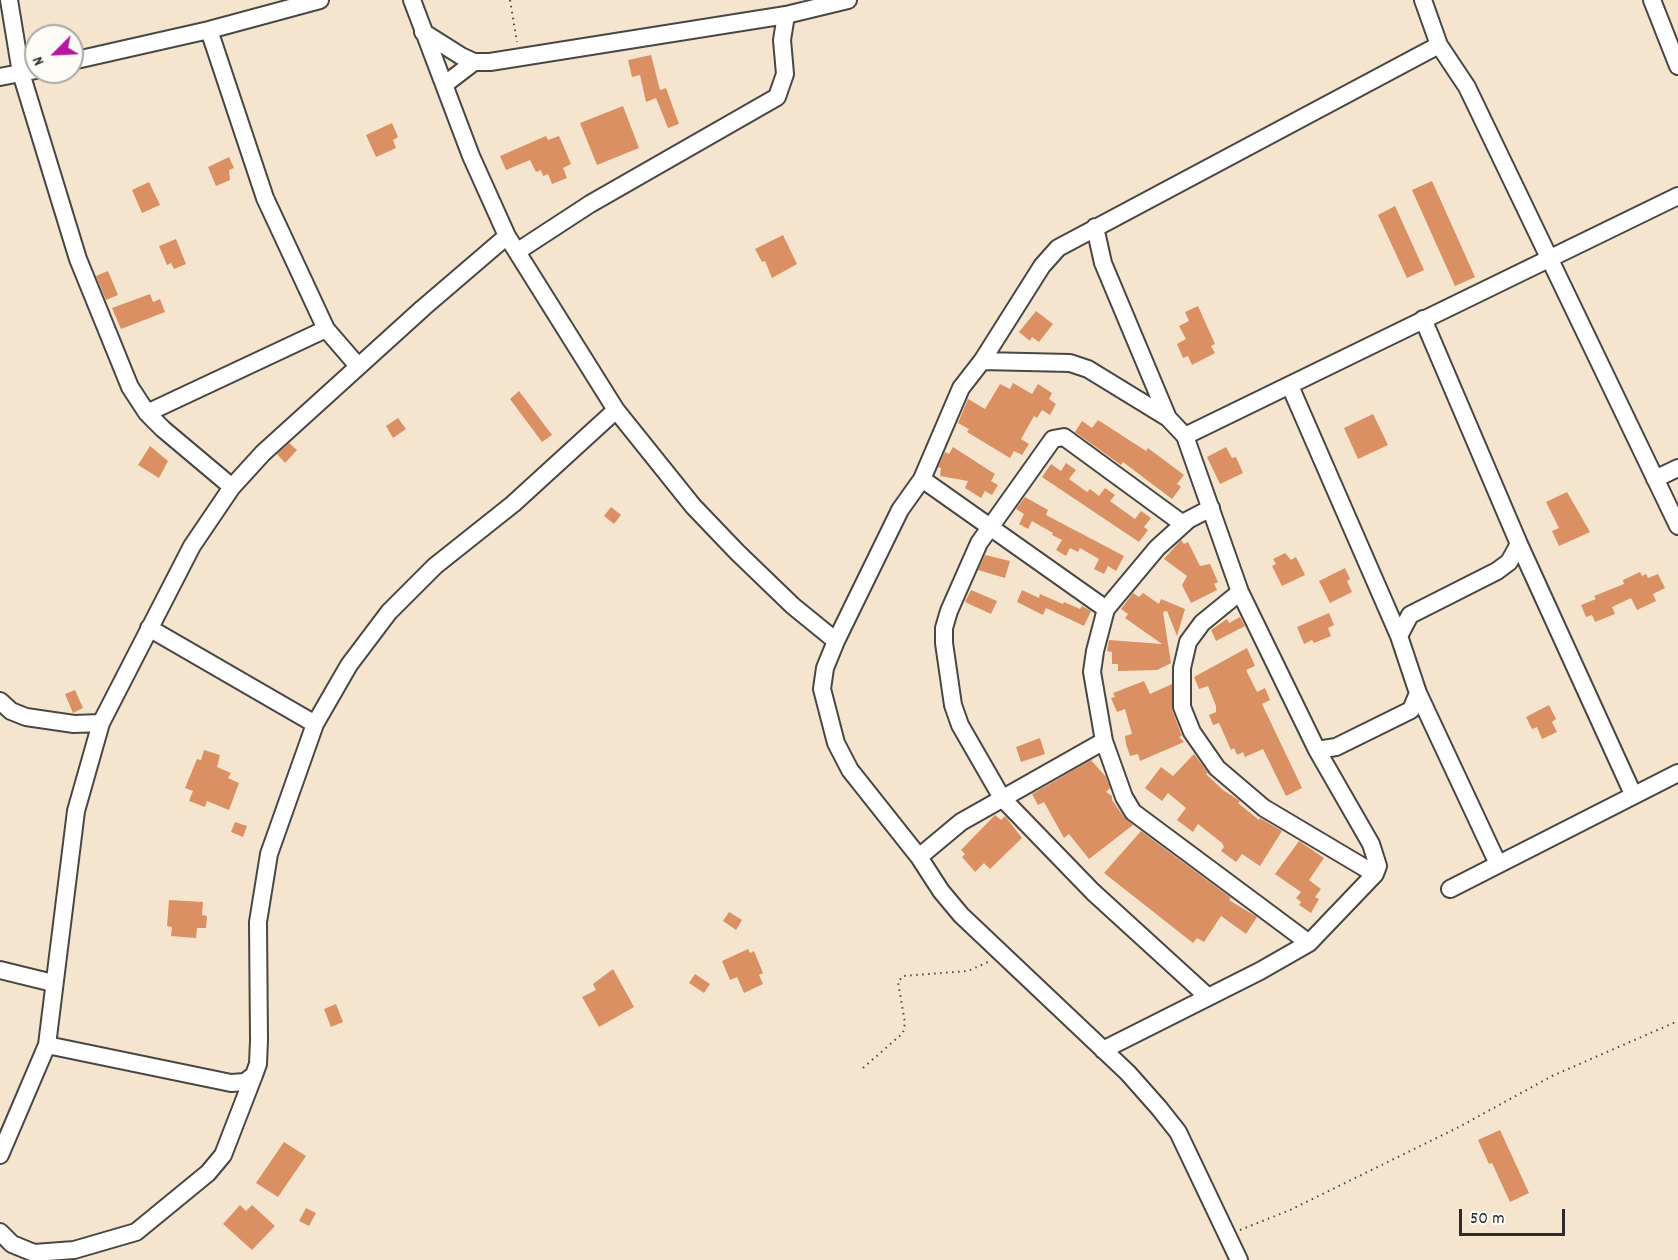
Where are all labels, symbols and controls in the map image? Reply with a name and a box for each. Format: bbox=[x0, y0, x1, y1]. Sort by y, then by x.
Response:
north arrow bbox=[24, 24, 84, 84]
text: N bbox=[27, 52, 51, 69]
scale bar bbox=[1462, 1197, 1568, 1235]
text: 50 m bbox=[1470, 1207, 1505, 1232]

